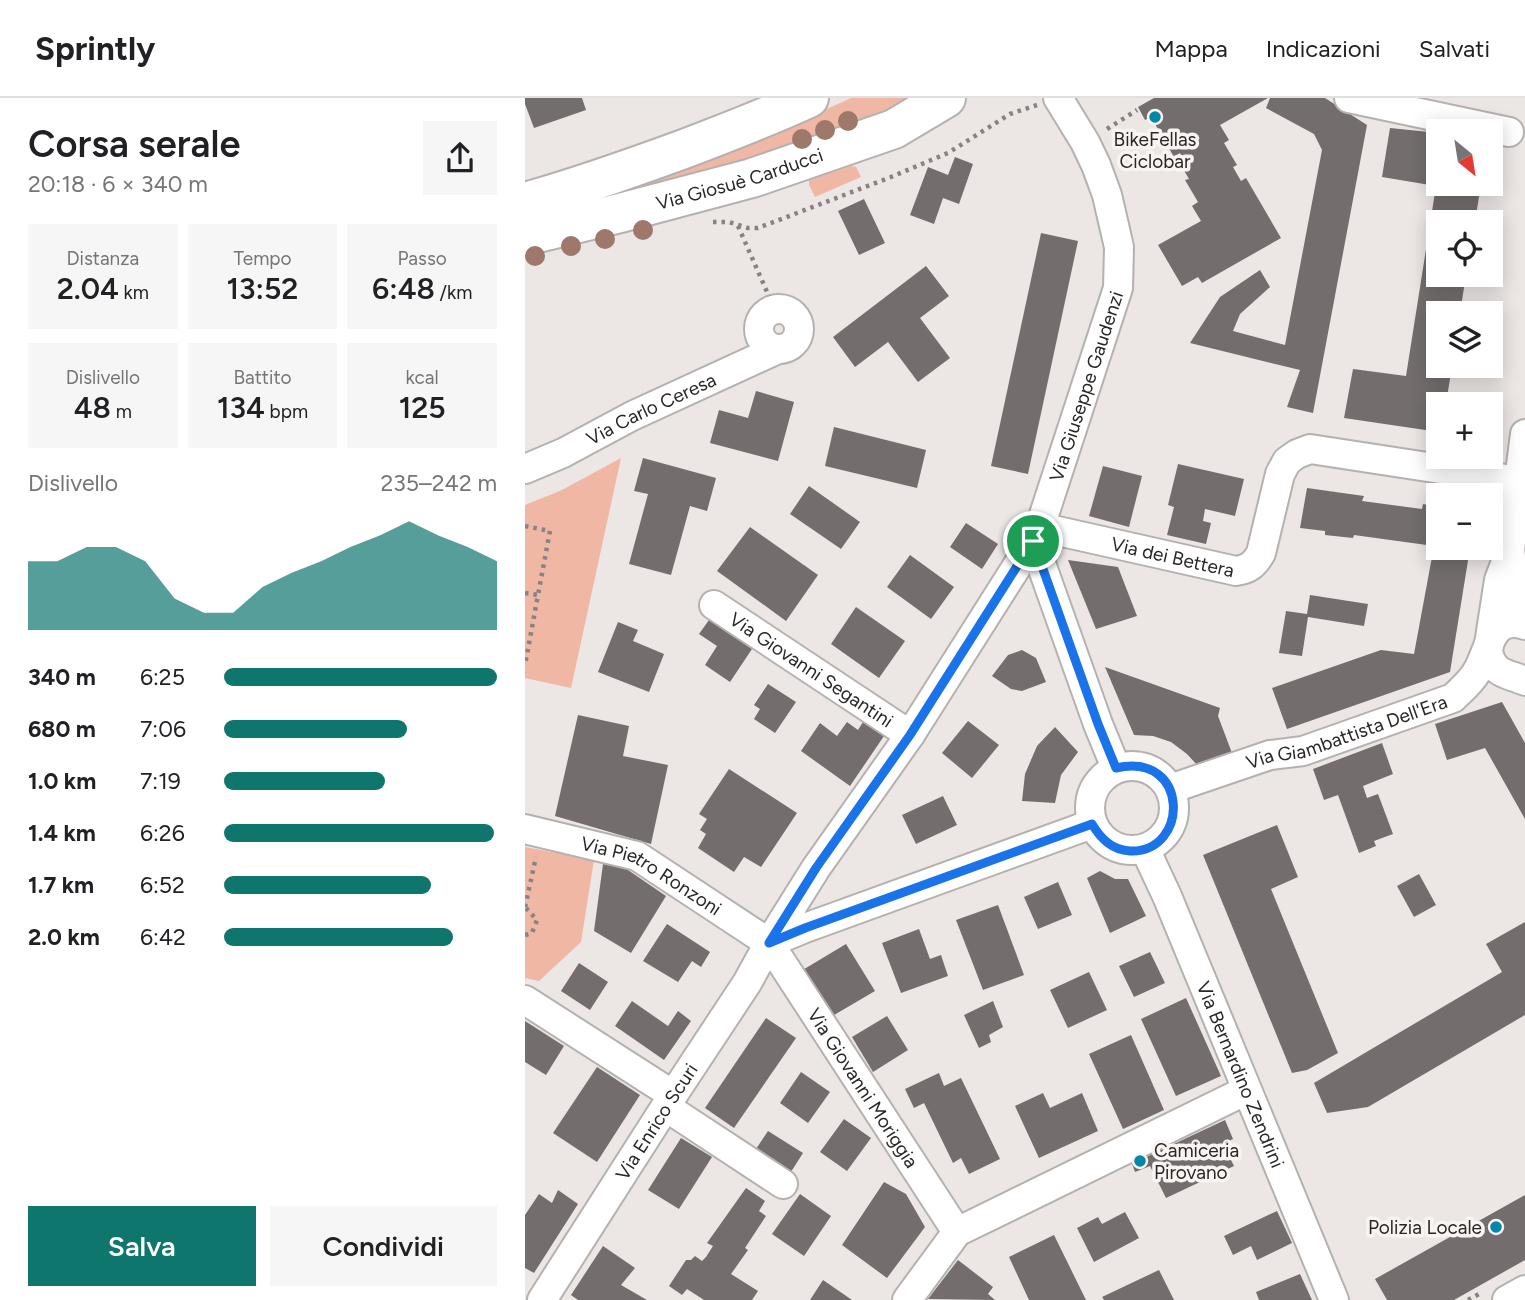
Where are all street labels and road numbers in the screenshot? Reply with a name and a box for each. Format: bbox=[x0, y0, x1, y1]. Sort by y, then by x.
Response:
street label: Via Giosuè Carducci bbox=[654, 143, 826, 214]
street label: Via Giuseppe Gaudenzi bbox=[1044, 288, 1128, 484]
street label: Via Carlo Ceresa bbox=[582, 368, 720, 450]
street label: Via dei Bettera bbox=[1109, 532, 1236, 582]
street label: Via Giovanni Segantini bbox=[725, 607, 898, 732]
street label: Via Giambattista Dell'Era bbox=[1243, 690, 1450, 774]
street label: Via Pietro Ronzoni bbox=[579, 831, 726, 920]
street label: Via Bernardino Zendrini bbox=[1192, 978, 1289, 1171]
street label: Via Giovanni Moriggia bbox=[803, 1004, 923, 1172]
street label: Via Enrico Scuri bbox=[610, 1059, 702, 1184]

